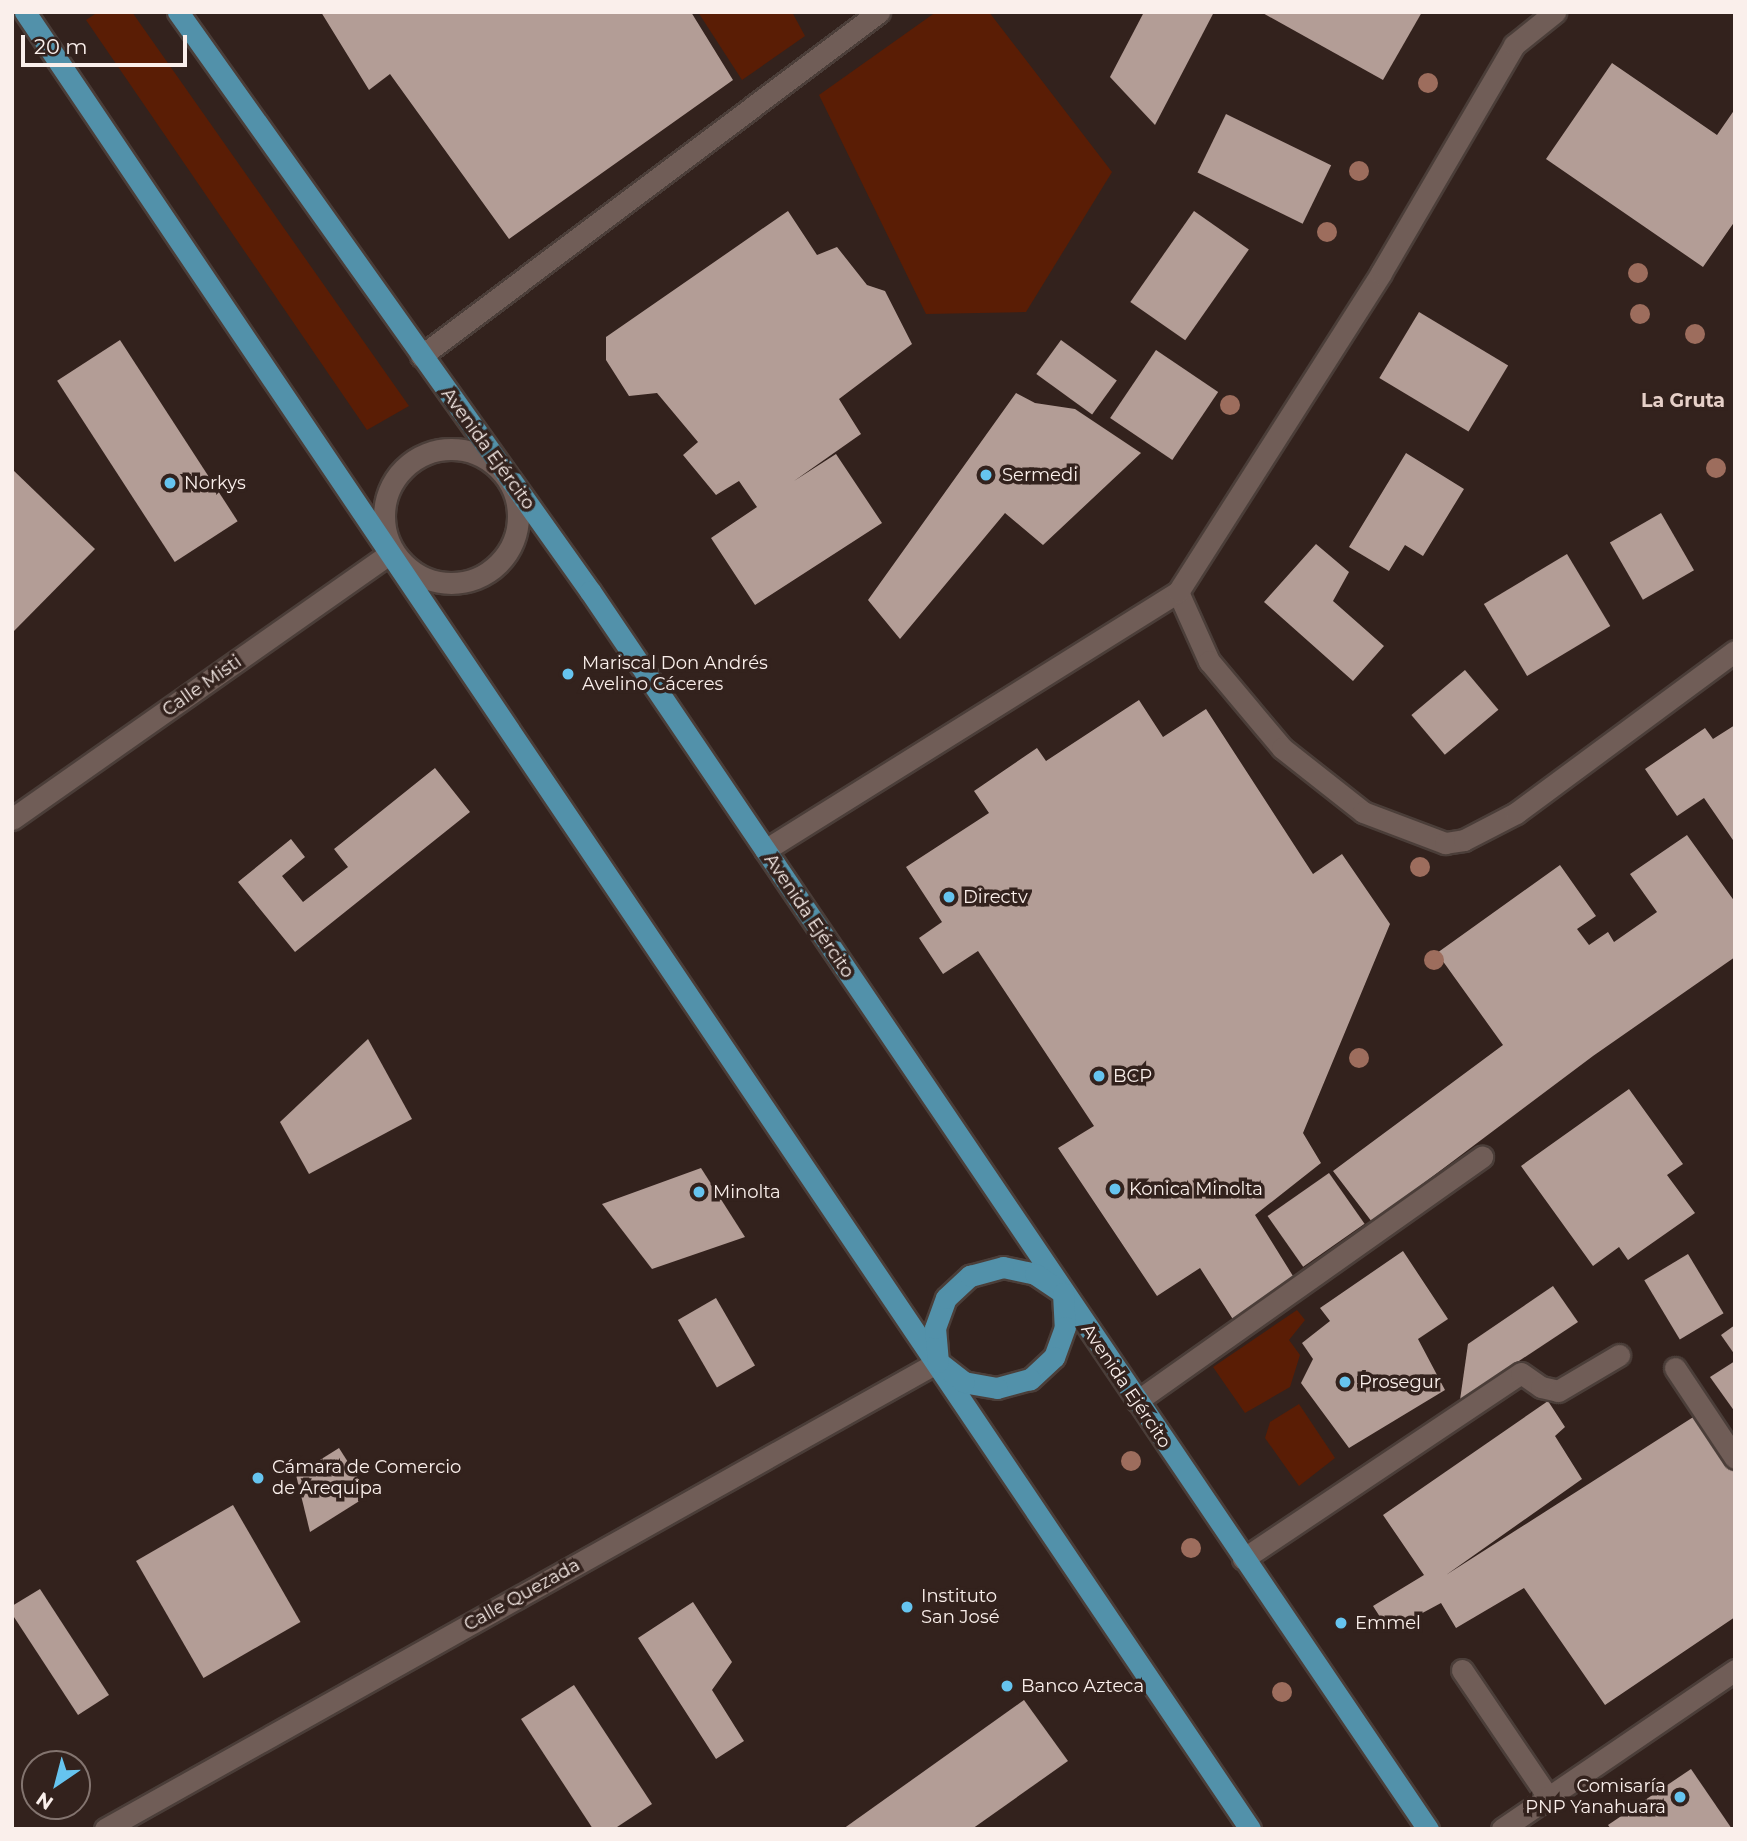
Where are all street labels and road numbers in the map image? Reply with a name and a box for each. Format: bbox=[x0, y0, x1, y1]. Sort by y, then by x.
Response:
street label: Avenida Ejército bbox=[437, 384, 539, 514]
street label: Calle Misti bbox=[158, 651, 246, 721]
street label: Avenida Ejército bbox=[759, 850, 859, 982]
street label: Avenida Ejército bbox=[1076, 1320, 1176, 1452]
street label: Calle Quezada bbox=[460, 1554, 584, 1636]

